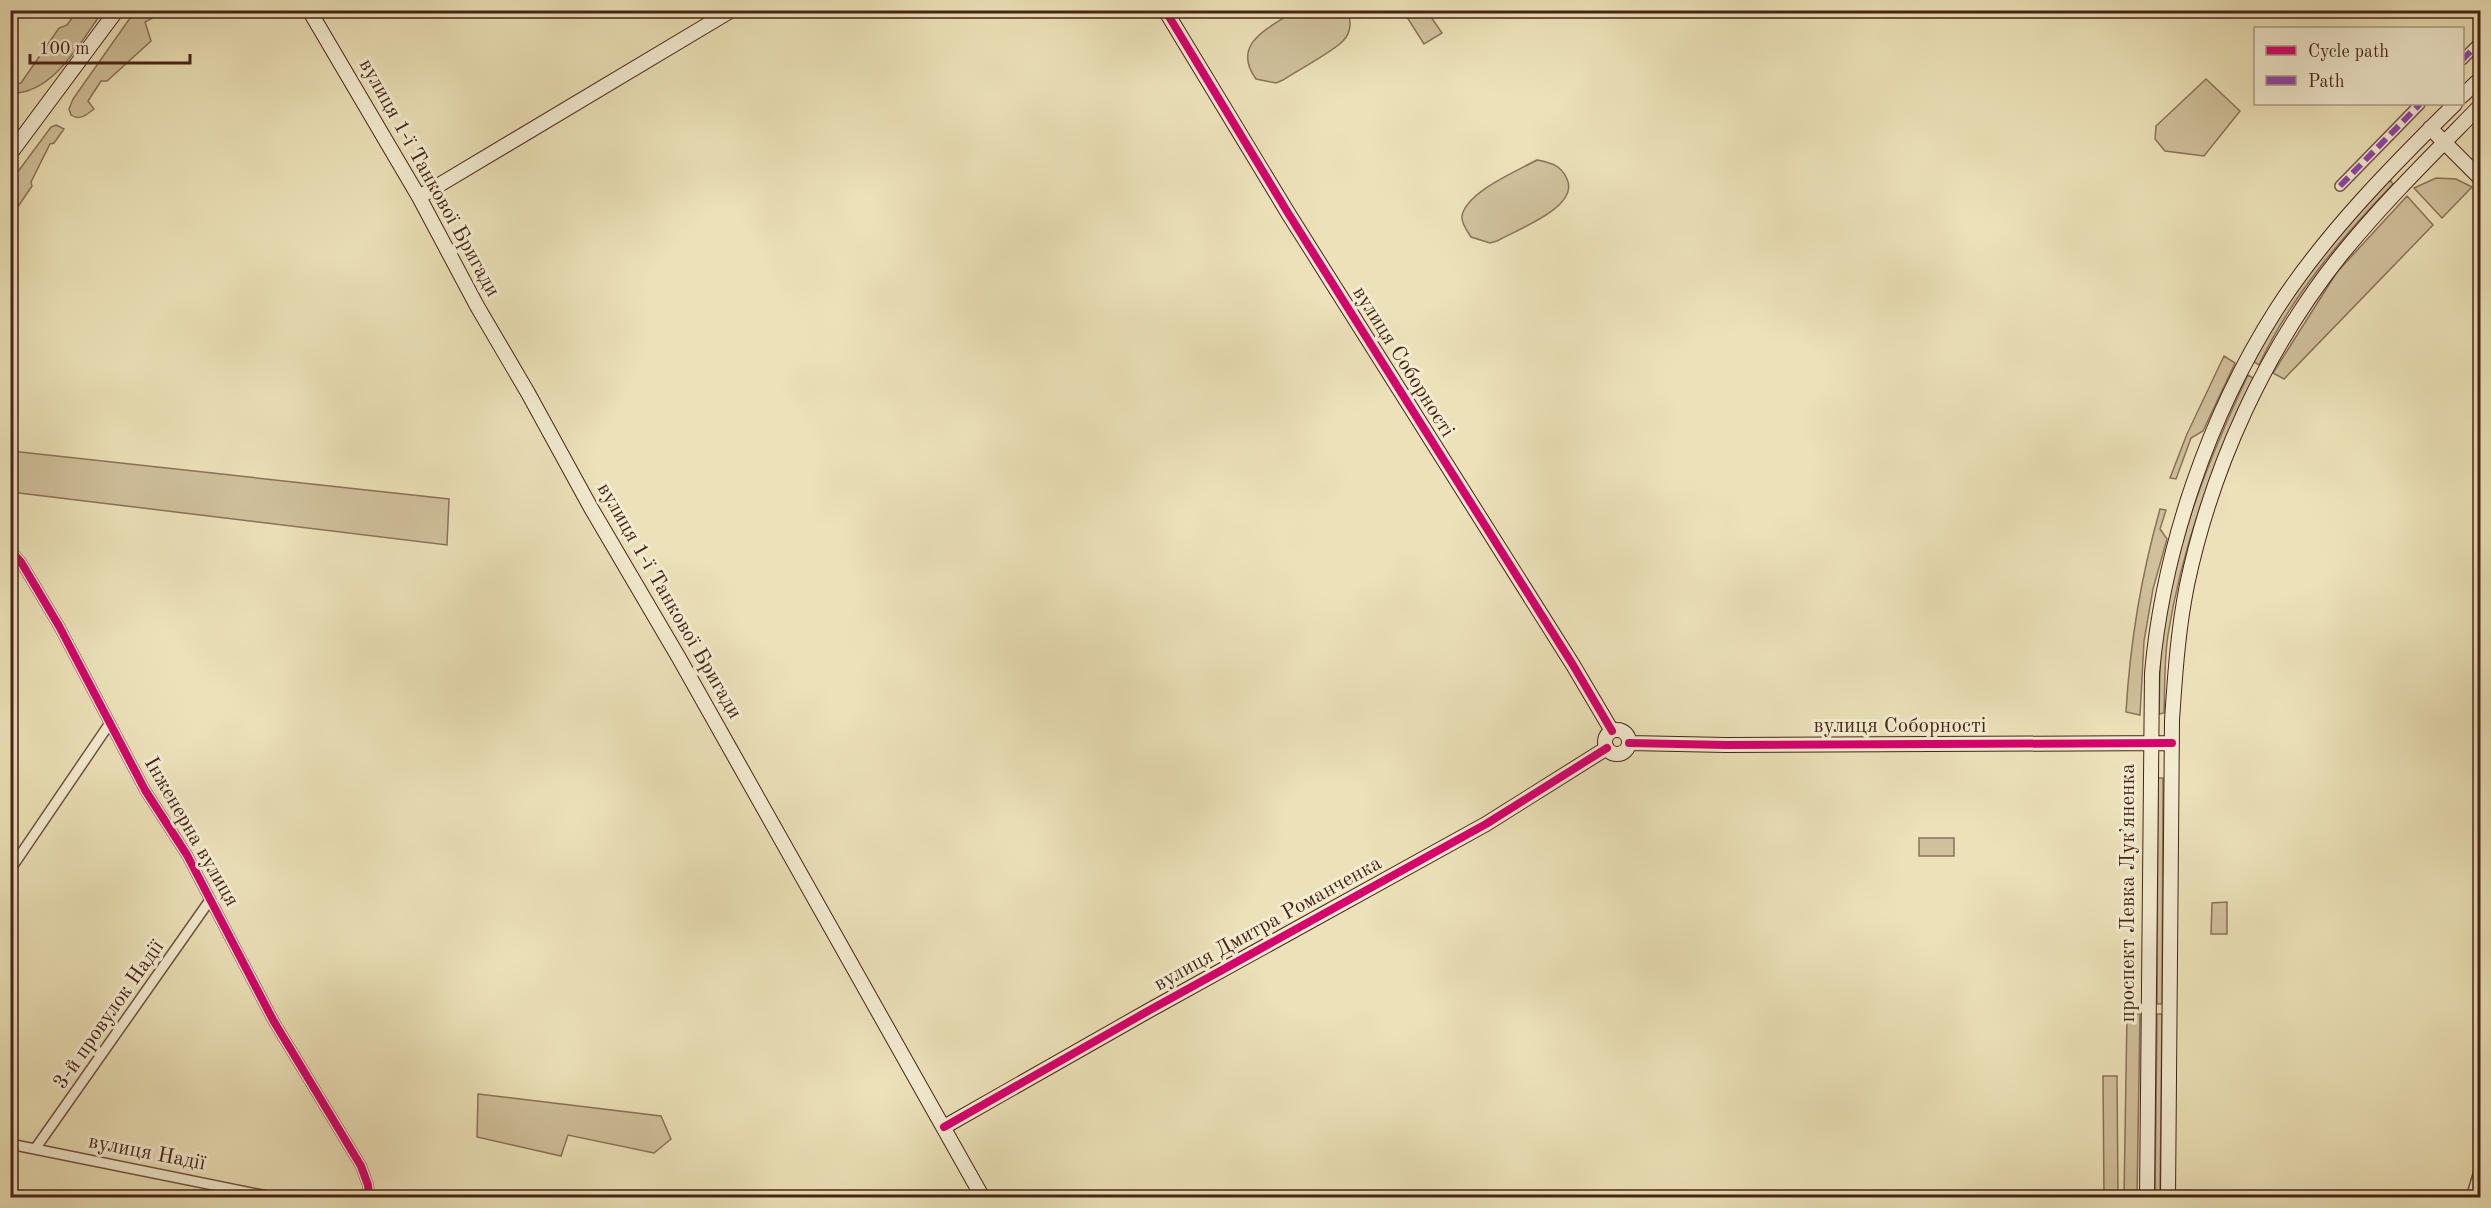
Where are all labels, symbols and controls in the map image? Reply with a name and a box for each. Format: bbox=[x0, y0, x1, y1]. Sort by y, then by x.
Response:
scale bar bbox=[30, 27, 190, 65]
legend bbox=[2254, 27, 2464, 105]
text: 100 m bbox=[39, 40, 90, 58]
text: Cycle path bbox=[2308, 43, 2389, 61]
street label: вулиця 1-ї Танкової Бригади bbox=[355, 55, 503, 301]
text: Path bbox=[2308, 73, 2345, 91]
street label: вулиця Соборності bbox=[1348, 283, 1458, 441]
street label: вулиця 1-ї Танкової Бригади bbox=[593, 479, 745, 723]
street label: вулиця Соборності bbox=[1813, 716, 1987, 737]
street label: Інженерна вулиця bbox=[140, 754, 242, 910]
street label: проспект Левка Лукʼяненка bbox=[2118, 763, 2139, 1023]
street label: вулиця Дмитра Романченка bbox=[1151, 853, 1385, 995]
street label: 3-й провулок Надії bbox=[50, 937, 168, 1093]
street label: вулиця Надії bbox=[87, 1131, 207, 1175]

